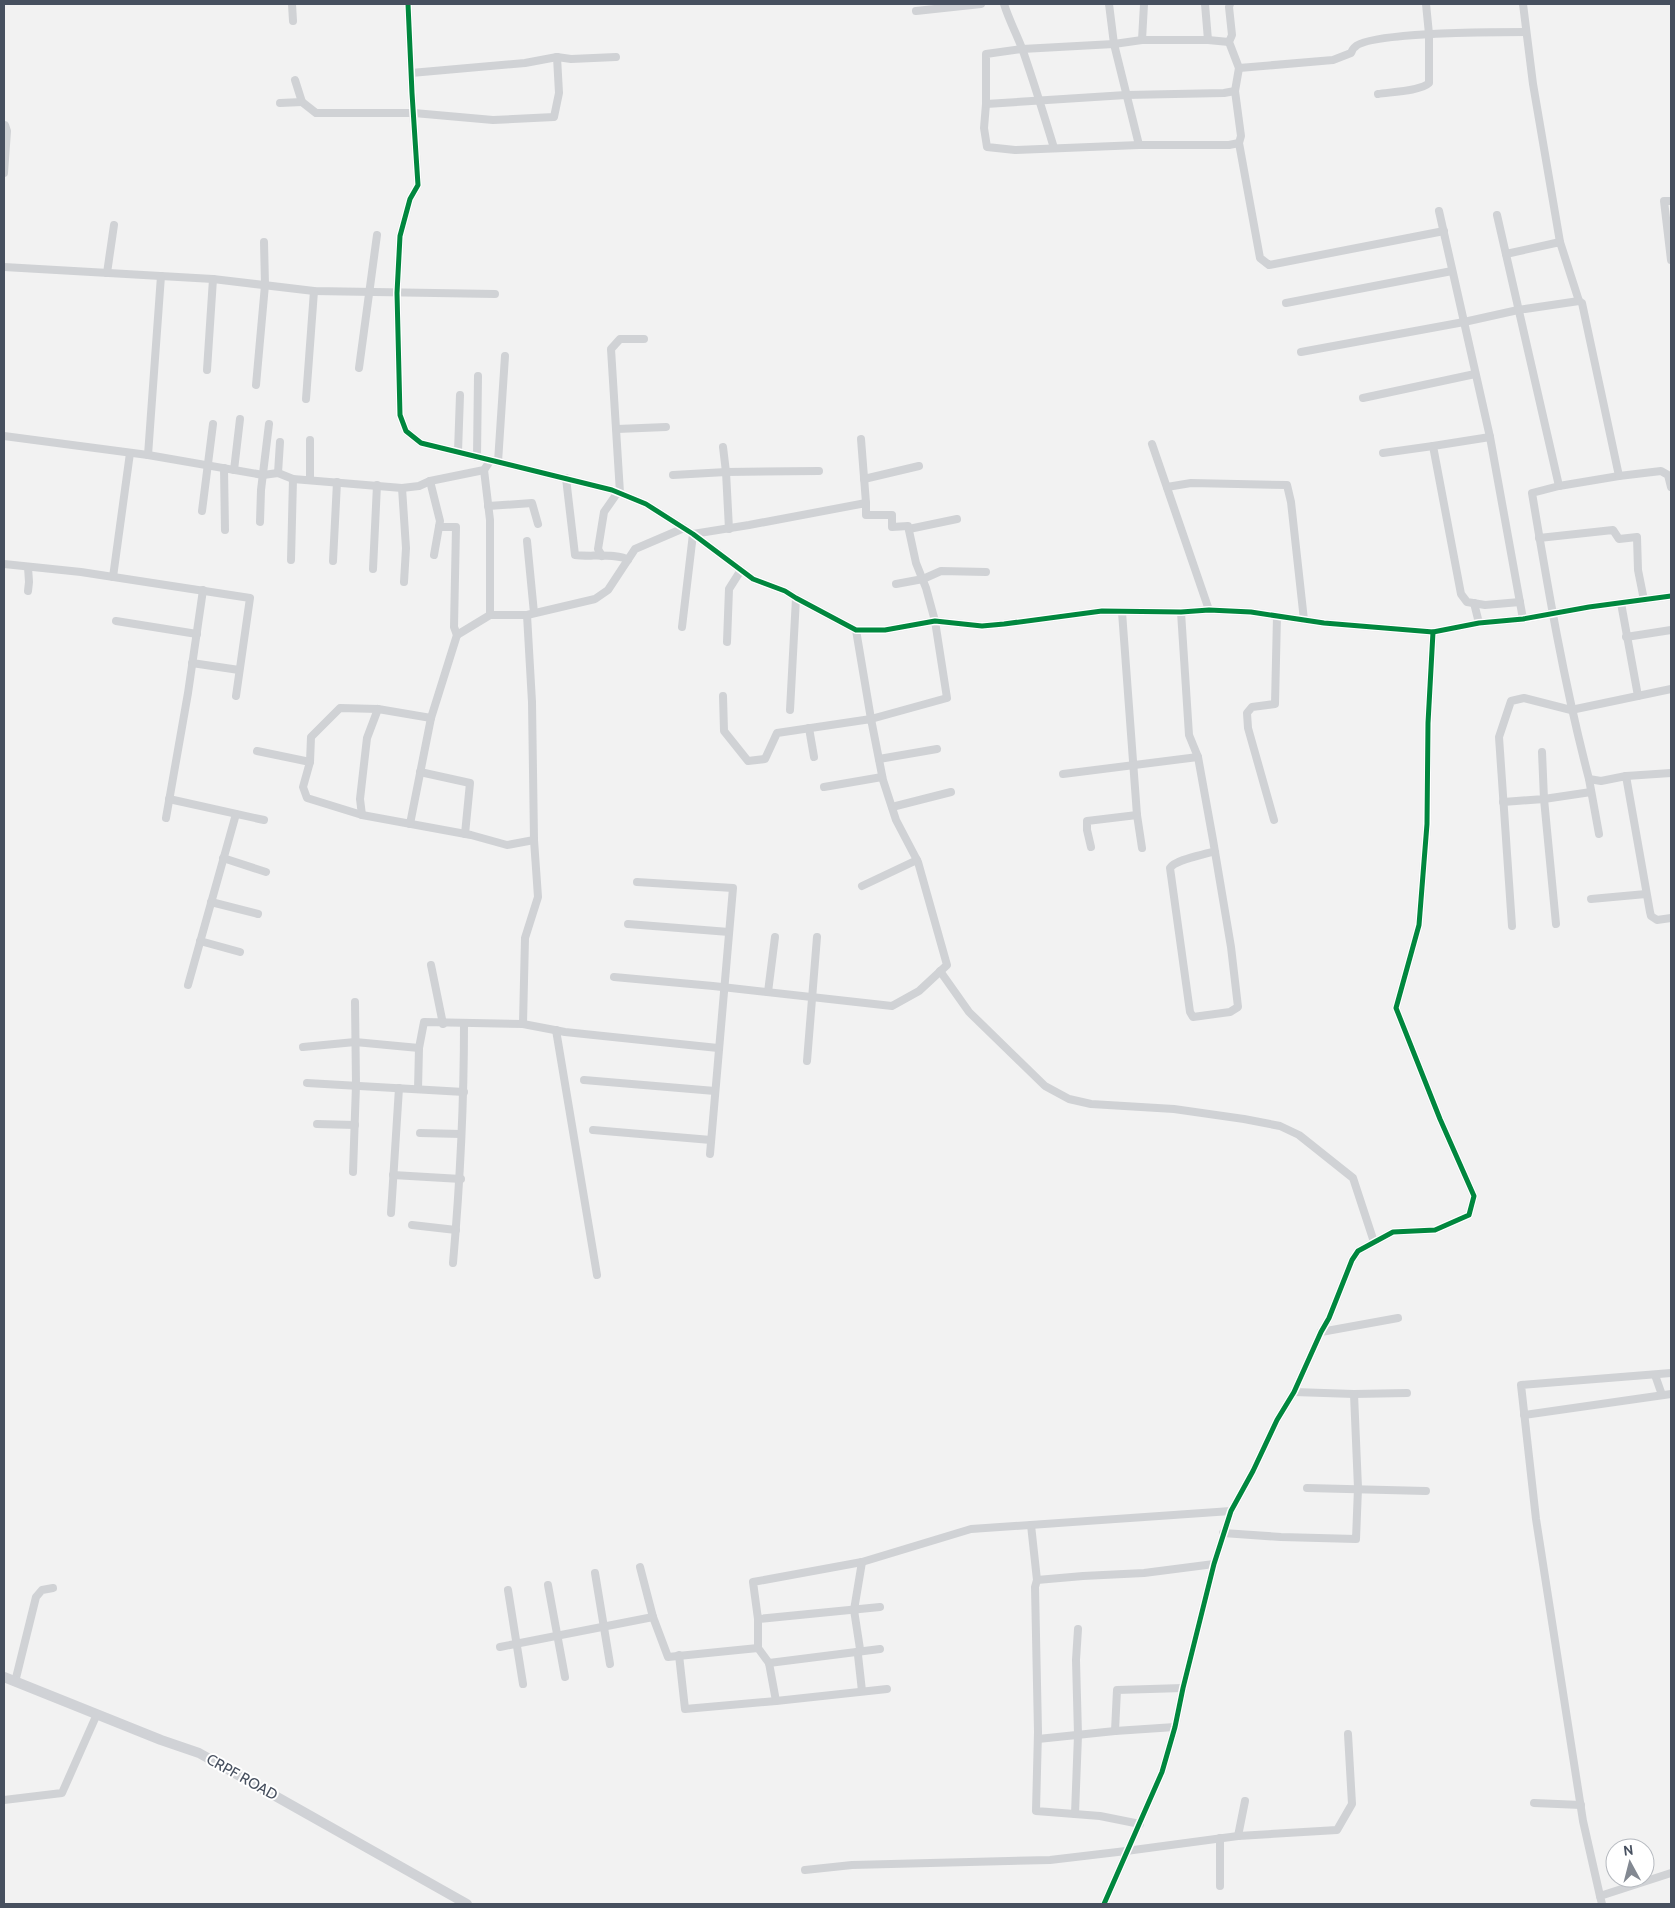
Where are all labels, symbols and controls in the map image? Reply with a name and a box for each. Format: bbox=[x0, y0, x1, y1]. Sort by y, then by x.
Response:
street label: CRPF ROAD bbox=[203, 1750, 281, 1804]
north arrow bbox=[1605, 1838, 1655, 1888]
text: N bbox=[1622, 1841, 1634, 1860]

